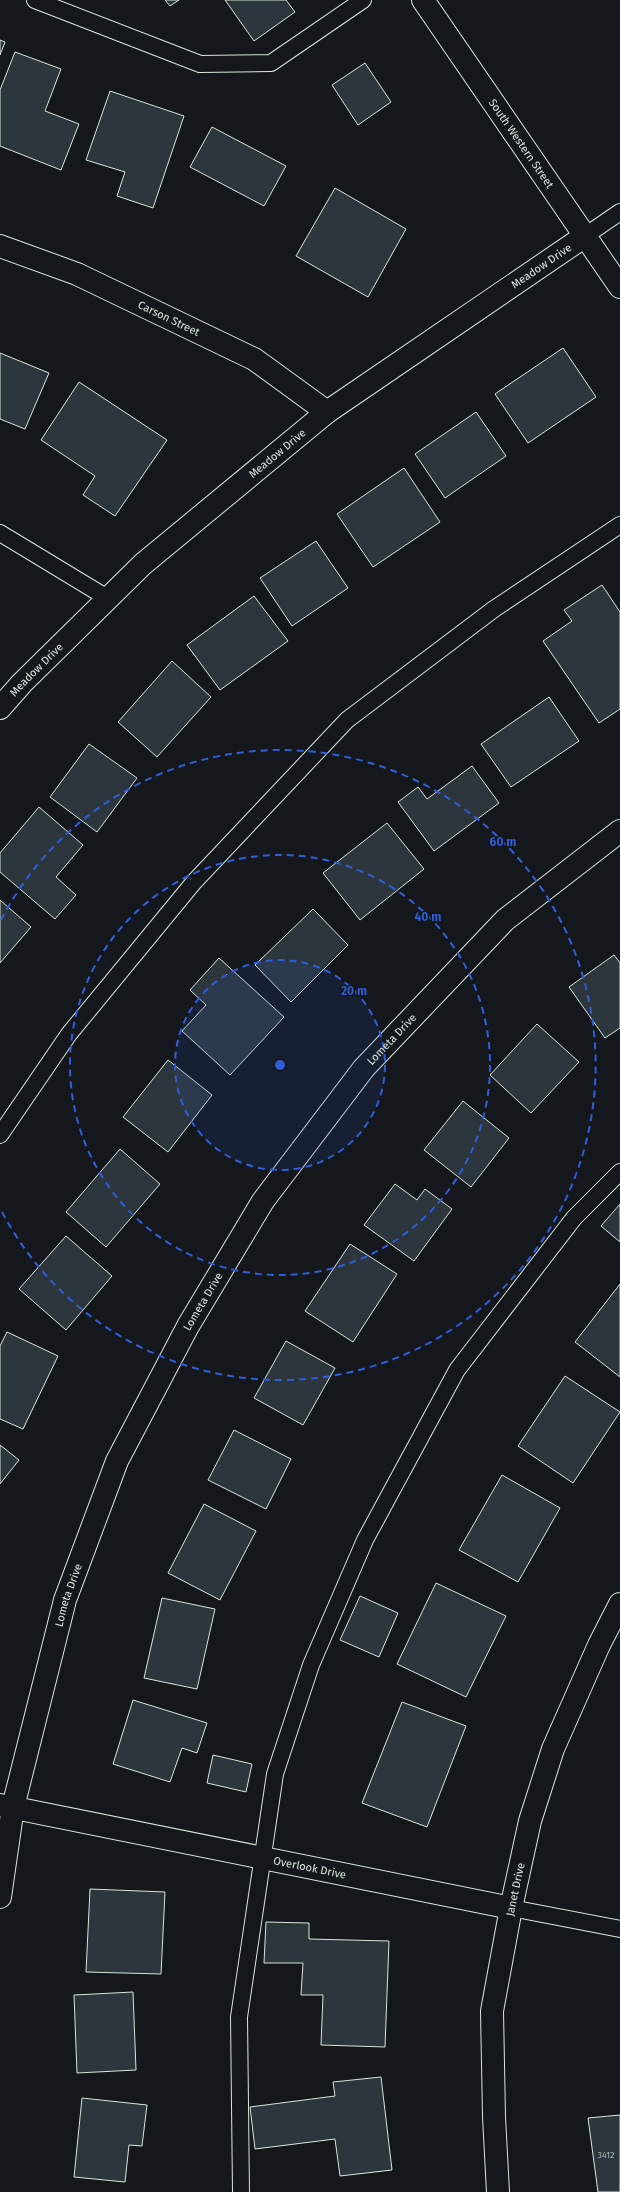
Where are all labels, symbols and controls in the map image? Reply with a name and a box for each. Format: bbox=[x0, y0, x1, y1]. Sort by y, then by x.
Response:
street label: South Western Street bbox=[486, 96, 557, 191]
street label: Meadow Drive bbox=[509, 241, 574, 291]
street label: Carson Street bbox=[136, 298, 202, 339]
street label: Meadow Drive bbox=[246, 426, 308, 481]
street label: Meadow Drive bbox=[7, 640, 66, 699]
text: 60 m bbox=[490, 835, 516, 849]
text: 40 m bbox=[415, 910, 441, 924]
text: 20 m bbox=[341, 984, 367, 998]
street label: Lometa Drive bbox=[364, 1011, 419, 1067]
centre of rings bbox=[273, 1058, 287, 1072]
street label: Lometa Drive bbox=[180, 1270, 225, 1333]
street label: Lometa Drive bbox=[52, 1562, 85, 1628]
street label: Overlook Drive bbox=[272, 1854, 347, 1881]
street label: Janet Drive bbox=[503, 1861, 527, 1917]
house number: 3412 bbox=[597, 2150, 615, 2160]

